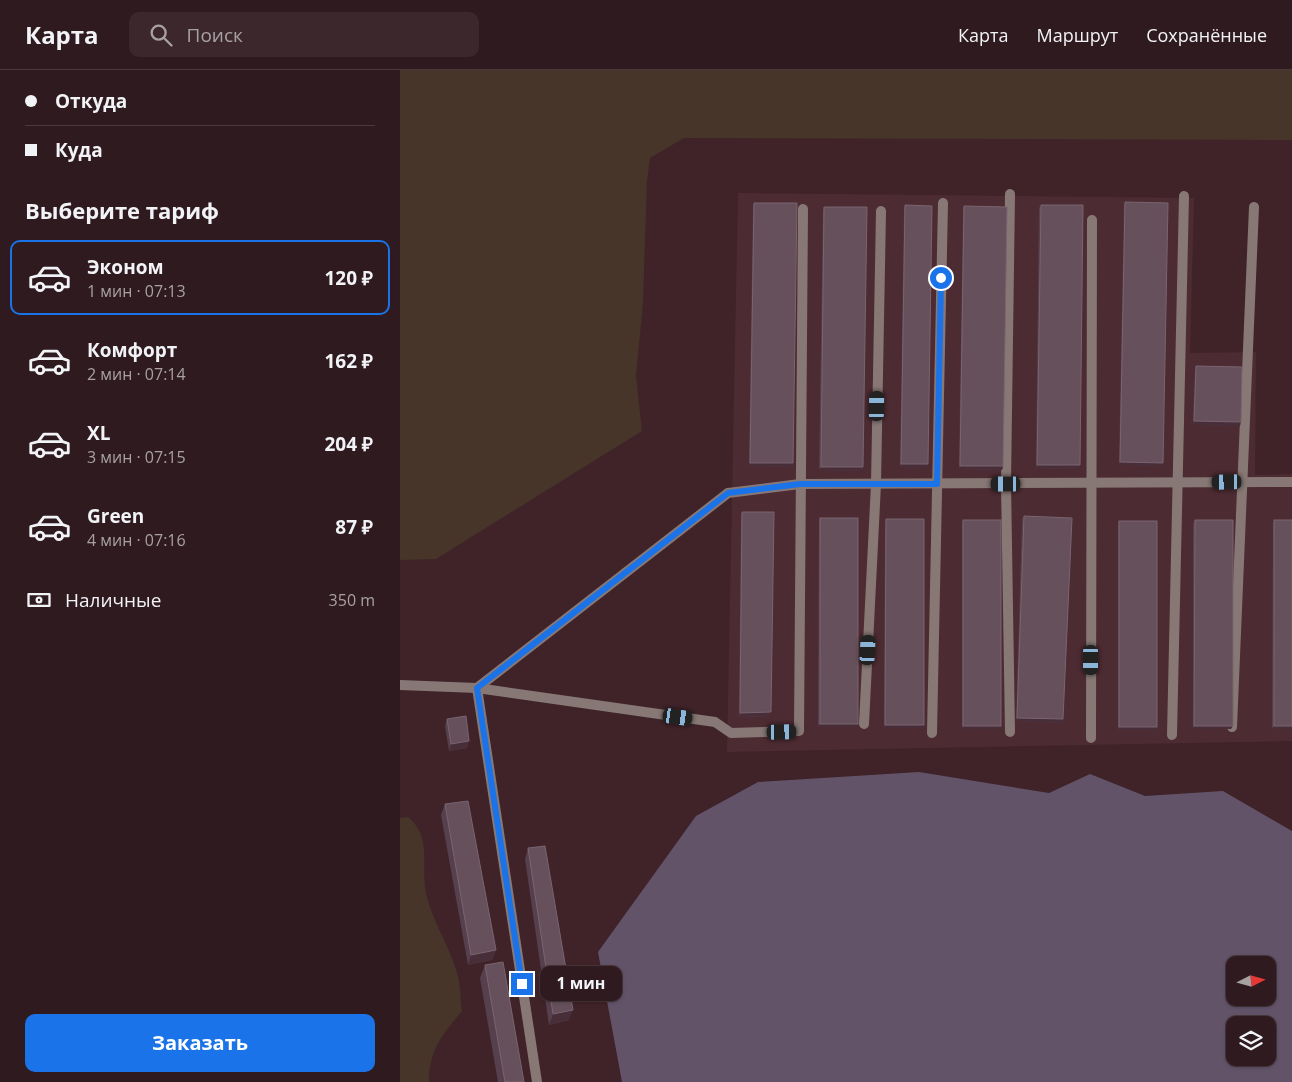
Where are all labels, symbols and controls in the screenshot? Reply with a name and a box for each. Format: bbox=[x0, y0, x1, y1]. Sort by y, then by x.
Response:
search box bbox=[129, 12, 479, 57]
text: Карта bbox=[25, 18, 99, 51]
icon: search bbox=[147, 21, 175, 49]
text: Поиск bbox=[187, 22, 243, 48]
text: Карта bbox=[958, 23, 1008, 47]
text: Маршрут bbox=[1036, 23, 1118, 47]
text: Сохранённые bbox=[1146, 23, 1267, 47]
text: Откуда bbox=[55, 88, 127, 114]
text: Куда bbox=[55, 137, 103, 163]
text: Выберите тариф bbox=[25, 195, 219, 225]
text: Эконом bbox=[87, 254, 164, 280]
icon: car bbox=[27, 255, 72, 300]
text: 120 ₽ bbox=[324, 265, 373, 291]
route start bbox=[930, 267, 952, 289]
text: 1 мин · 07:13 bbox=[87, 280, 186, 302]
text: Комфорт bbox=[87, 337, 177, 363]
icon: car bbox=[27, 338, 72, 383]
text: 162 ₽ bbox=[324, 348, 373, 374]
text: 2 мин · 07:14 bbox=[87, 363, 186, 385]
car bbox=[869, 391, 884, 421]
text: XL bbox=[87, 420, 110, 446]
icon: car bbox=[27, 421, 72, 466]
text: 204 ₽ bbox=[324, 431, 373, 457]
text: 3 мин · 07:15 bbox=[87, 446, 186, 468]
car bbox=[1211, 474, 1242, 490]
car bbox=[991, 477, 1021, 492]
text: Green bbox=[87, 503, 144, 529]
icon: car bbox=[27, 504, 72, 549]
text: 87 ₽ bbox=[335, 514, 373, 540]
text: 4 мин · 07:16 bbox=[87, 529, 186, 551]
icon: cash bbox=[25, 586, 53, 614]
text: Наличные bbox=[65, 587, 161, 613]
text: 350 m bbox=[329, 589, 375, 611]
car bbox=[859, 635, 876, 665]
car bbox=[1083, 645, 1098, 675]
car bbox=[662, 707, 693, 727]
car bbox=[766, 724, 797, 740]
north arrow bbox=[1226, 956, 1276, 1006]
map controls bbox=[1226, 956, 1276, 1066]
callout: 1 мин bbox=[540, 966, 622, 1002]
text: 1 мин bbox=[557, 972, 605, 994]
route end bbox=[511, 973, 533, 995]
button: Заказать bbox=[25, 1014, 375, 1072]
button: layers bbox=[1226, 1016, 1276, 1066]

